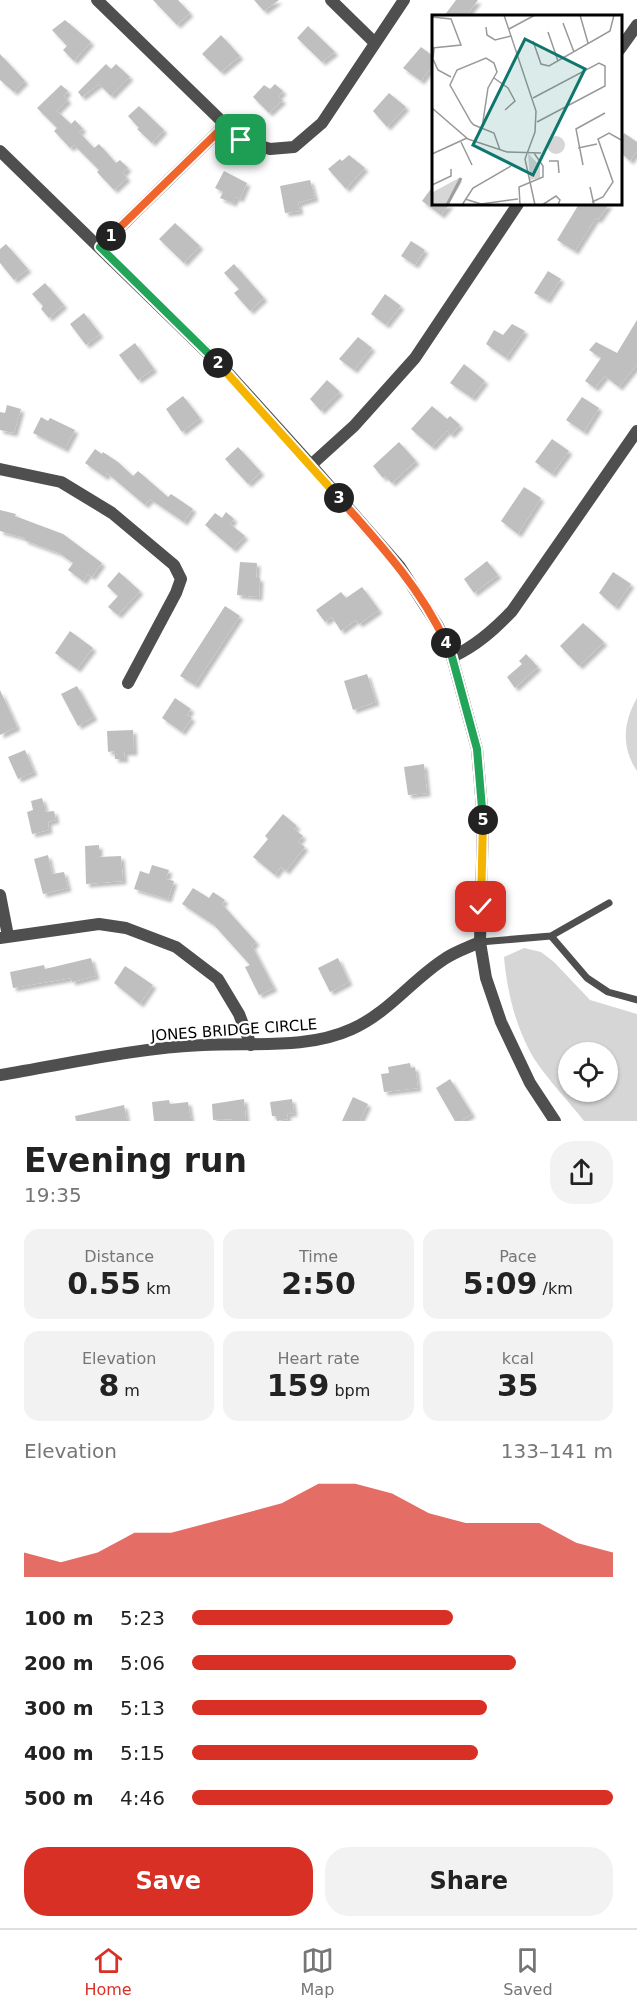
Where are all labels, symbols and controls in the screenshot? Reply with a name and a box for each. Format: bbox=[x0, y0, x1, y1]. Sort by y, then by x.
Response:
inset map bbox=[432, 15, 622, 206]
pin bbox=[215, 114, 266, 165]
icon: arrive bbox=[224, 123, 257, 156]
pin: 1 bbox=[96, 221, 126, 251]
text: 1 bbox=[105, 226, 117, 245]
pin: 2 bbox=[203, 348, 233, 378]
text: 2 bbox=[212, 353, 224, 372]
pin: 3 bbox=[324, 483, 354, 513]
text: 3 bbox=[333, 488, 345, 507]
pin: 4 bbox=[431, 628, 461, 658]
text: 4 bbox=[440, 633, 452, 652]
pin: 5 bbox=[468, 805, 498, 835]
text: 5 bbox=[477, 810, 489, 829]
pin bbox=[455, 881, 506, 932]
icon: check bbox=[464, 890, 497, 923]
street label: JONES BRIDGE CIRCLE bbox=[149, 1015, 318, 1045]
map controls bbox=[558, 1042, 618, 1102]
button: locate bbox=[558, 1042, 618, 1102]
text: Evening run bbox=[24, 1141, 247, 1180]
button: share bbox=[550, 1141, 613, 1204]
text: 19:35 bbox=[24, 1183, 82, 1207]
text: Distance bbox=[84, 1247, 154, 1266]
text: Time bbox=[299, 1247, 338, 1266]
text: Pace bbox=[499, 1247, 537, 1266]
text: 0.55 bbox=[67, 1266, 141, 1301]
text: 2:50 bbox=[281, 1266, 356, 1301]
text: 5:09 bbox=[463, 1266, 537, 1301]
text: km bbox=[141, 1279, 171, 1298]
text: /km bbox=[537, 1279, 573, 1298]
text: Elevation bbox=[82, 1349, 156, 1368]
text: Heart rate bbox=[277, 1349, 360, 1368]
text: kcal bbox=[502, 1349, 534, 1368]
text: 8 bbox=[98, 1368, 119, 1403]
text: 159 bbox=[267, 1368, 329, 1403]
text: 35 bbox=[497, 1368, 539, 1403]
text: m bbox=[119, 1381, 140, 1400]
text: bpm bbox=[329, 1381, 370, 1400]
text: Elevation bbox=[24, 1439, 117, 1463]
text: 133–141 m bbox=[501, 1439, 613, 1463]
text: 100 m bbox=[24, 1606, 94, 1630]
text: 5:23 bbox=[120, 1606, 165, 1630]
text: 200 m bbox=[24, 1651, 94, 1675]
text: 5:06 bbox=[120, 1651, 165, 1675]
text: 300 m bbox=[24, 1696, 94, 1720]
text: 5:13 bbox=[120, 1696, 165, 1720]
text: 400 m bbox=[24, 1741, 94, 1765]
text: 5:15 bbox=[120, 1741, 165, 1765]
text: 500 m bbox=[24, 1786, 94, 1810]
text: 4:46 bbox=[120, 1786, 165, 1810]
button: Save bbox=[24, 1847, 313, 1916]
button: Share bbox=[325, 1847, 613, 1916]
tab: Home bbox=[84, 1944, 132, 1999]
tab: Map bbox=[301, 1944, 334, 1999]
tab: Saved bbox=[503, 1944, 553, 1999]

